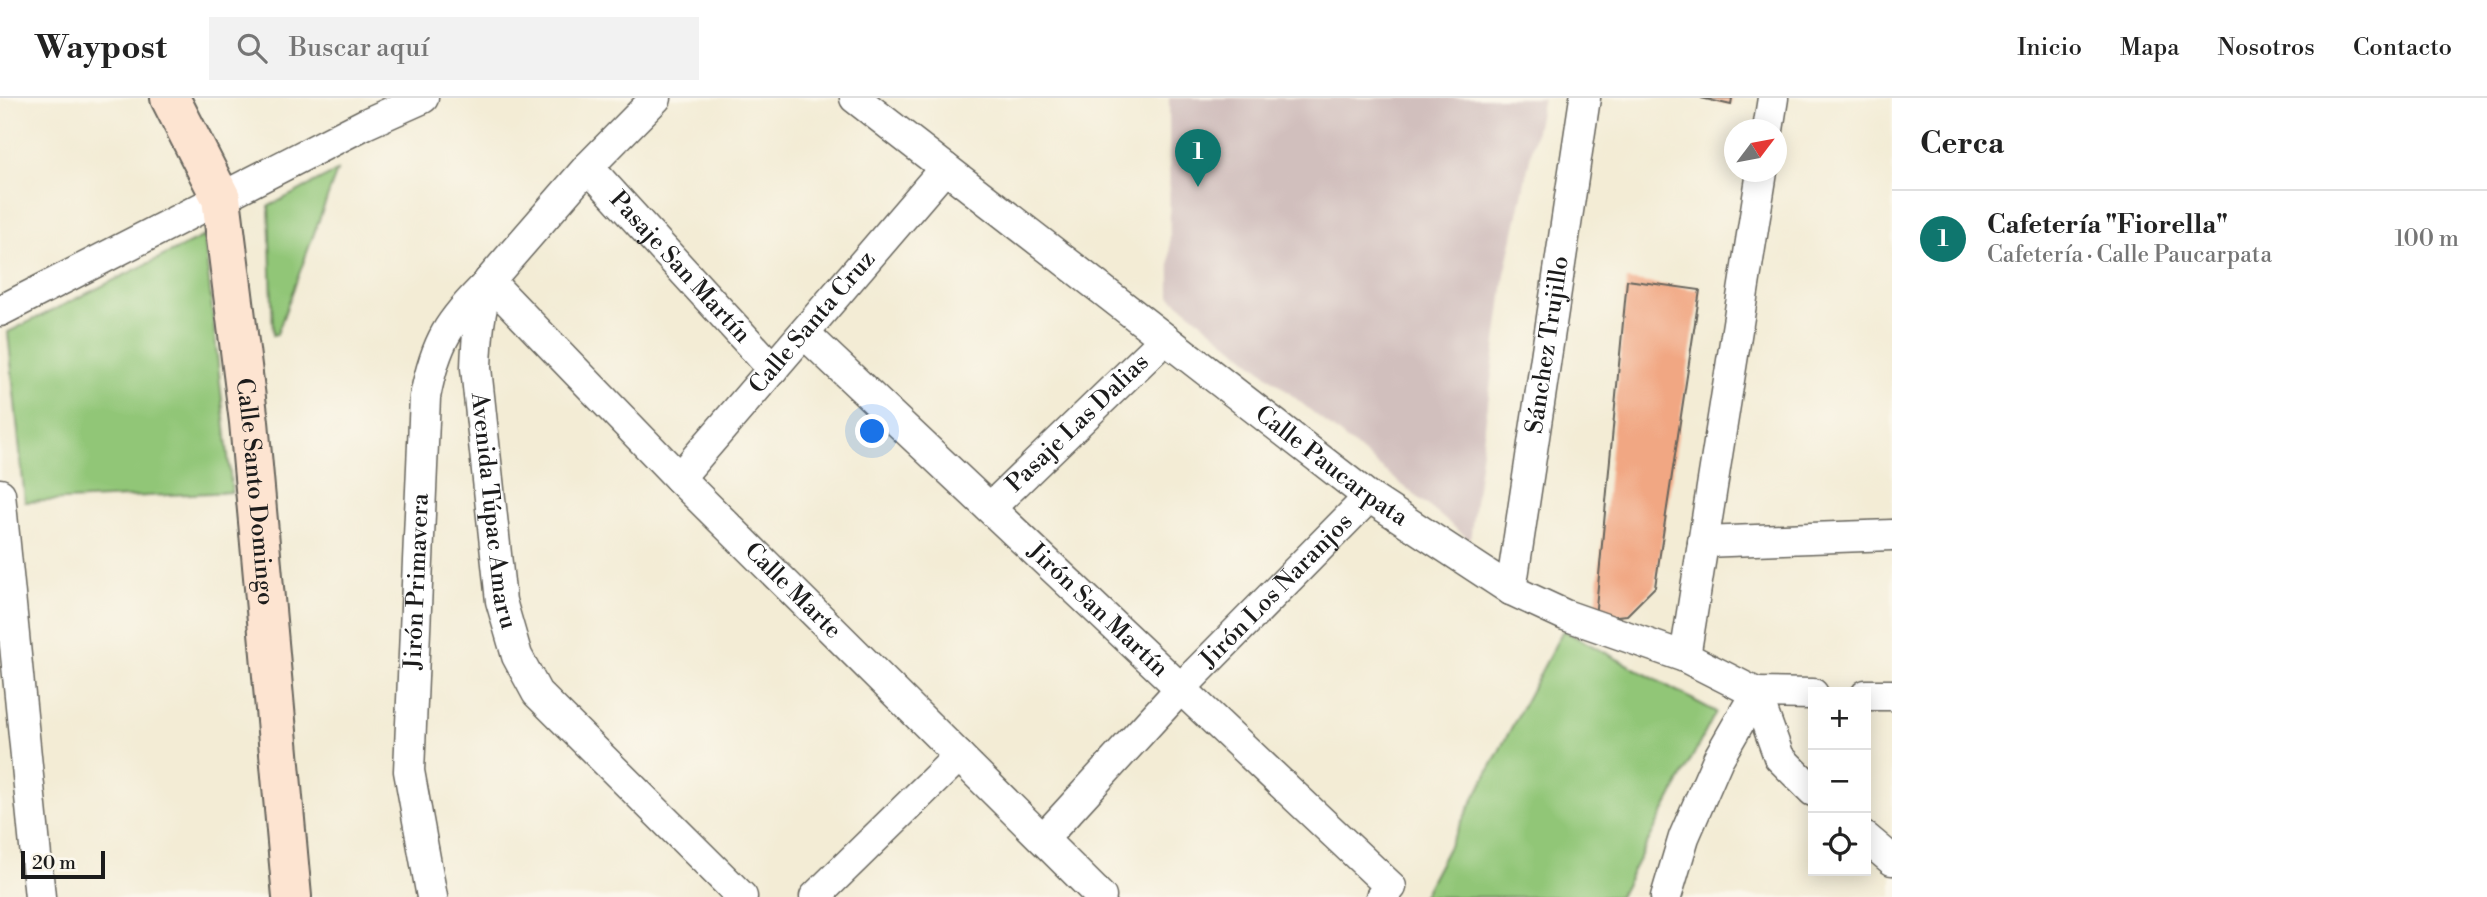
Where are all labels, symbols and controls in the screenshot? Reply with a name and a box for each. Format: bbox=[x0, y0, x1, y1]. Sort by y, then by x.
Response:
search box bbox=[209, 17, 699, 80]
text: Waypost bbox=[35, 28, 167, 69]
icon: search bbox=[233, 29, 271, 67]
text: Buscar aquí bbox=[289, 32, 429, 64]
text: Inicio bbox=[2017, 33, 2082, 63]
text: Mapa bbox=[2120, 33, 2179, 63]
text: Nosotros bbox=[2217, 33, 2315, 63]
text: Contacto bbox=[2353, 33, 2452, 63]
north arrow bbox=[1724, 119, 1787, 182]
text: Cerca bbox=[1920, 125, 2004, 163]
pin: 1 bbox=[1175, 129, 1221, 187]
street label: Pasaje San Martín bbox=[603, 185, 757, 349]
text: Cafetería "Fiorella" bbox=[1987, 209, 2228, 241]
text: 1 bbox=[1937, 225, 1949, 253]
text: 100 m bbox=[2394, 225, 2459, 253]
text: Cafetería · Calle Paucarpata bbox=[1987, 241, 2272, 269]
street label: Calle Santa Cruz bbox=[743, 245, 882, 400]
street label: Sánchez Trujillo bbox=[1520, 254, 1576, 436]
street label: Pasaje Las Dalias bbox=[1000, 348, 1155, 499]
street label: Calle Santo Domingo bbox=[229, 376, 281, 607]
street label: Avenida Túpac Amaru bbox=[464, 390, 523, 633]
street label: Calle Paucarpata bbox=[1249, 399, 1414, 534]
your location bbox=[855, 414, 889, 448]
street label: Jirón Primavera bbox=[398, 492, 436, 671]
street label: Jirón Los Naranjos bbox=[1193, 507, 1359, 675]
street label: Calle Marte bbox=[738, 536, 848, 646]
street label: Jirón San Martín bbox=[1021, 536, 1174, 684]
map controls bbox=[1808, 687, 1871, 876]
button: + bbox=[1808, 687, 1871, 750]
button: − bbox=[1808, 750, 1871, 813]
button: locate bbox=[1808, 813, 1871, 876]
scale bar bbox=[21, 848, 105, 880]
text: 20 m bbox=[32, 851, 76, 875]

